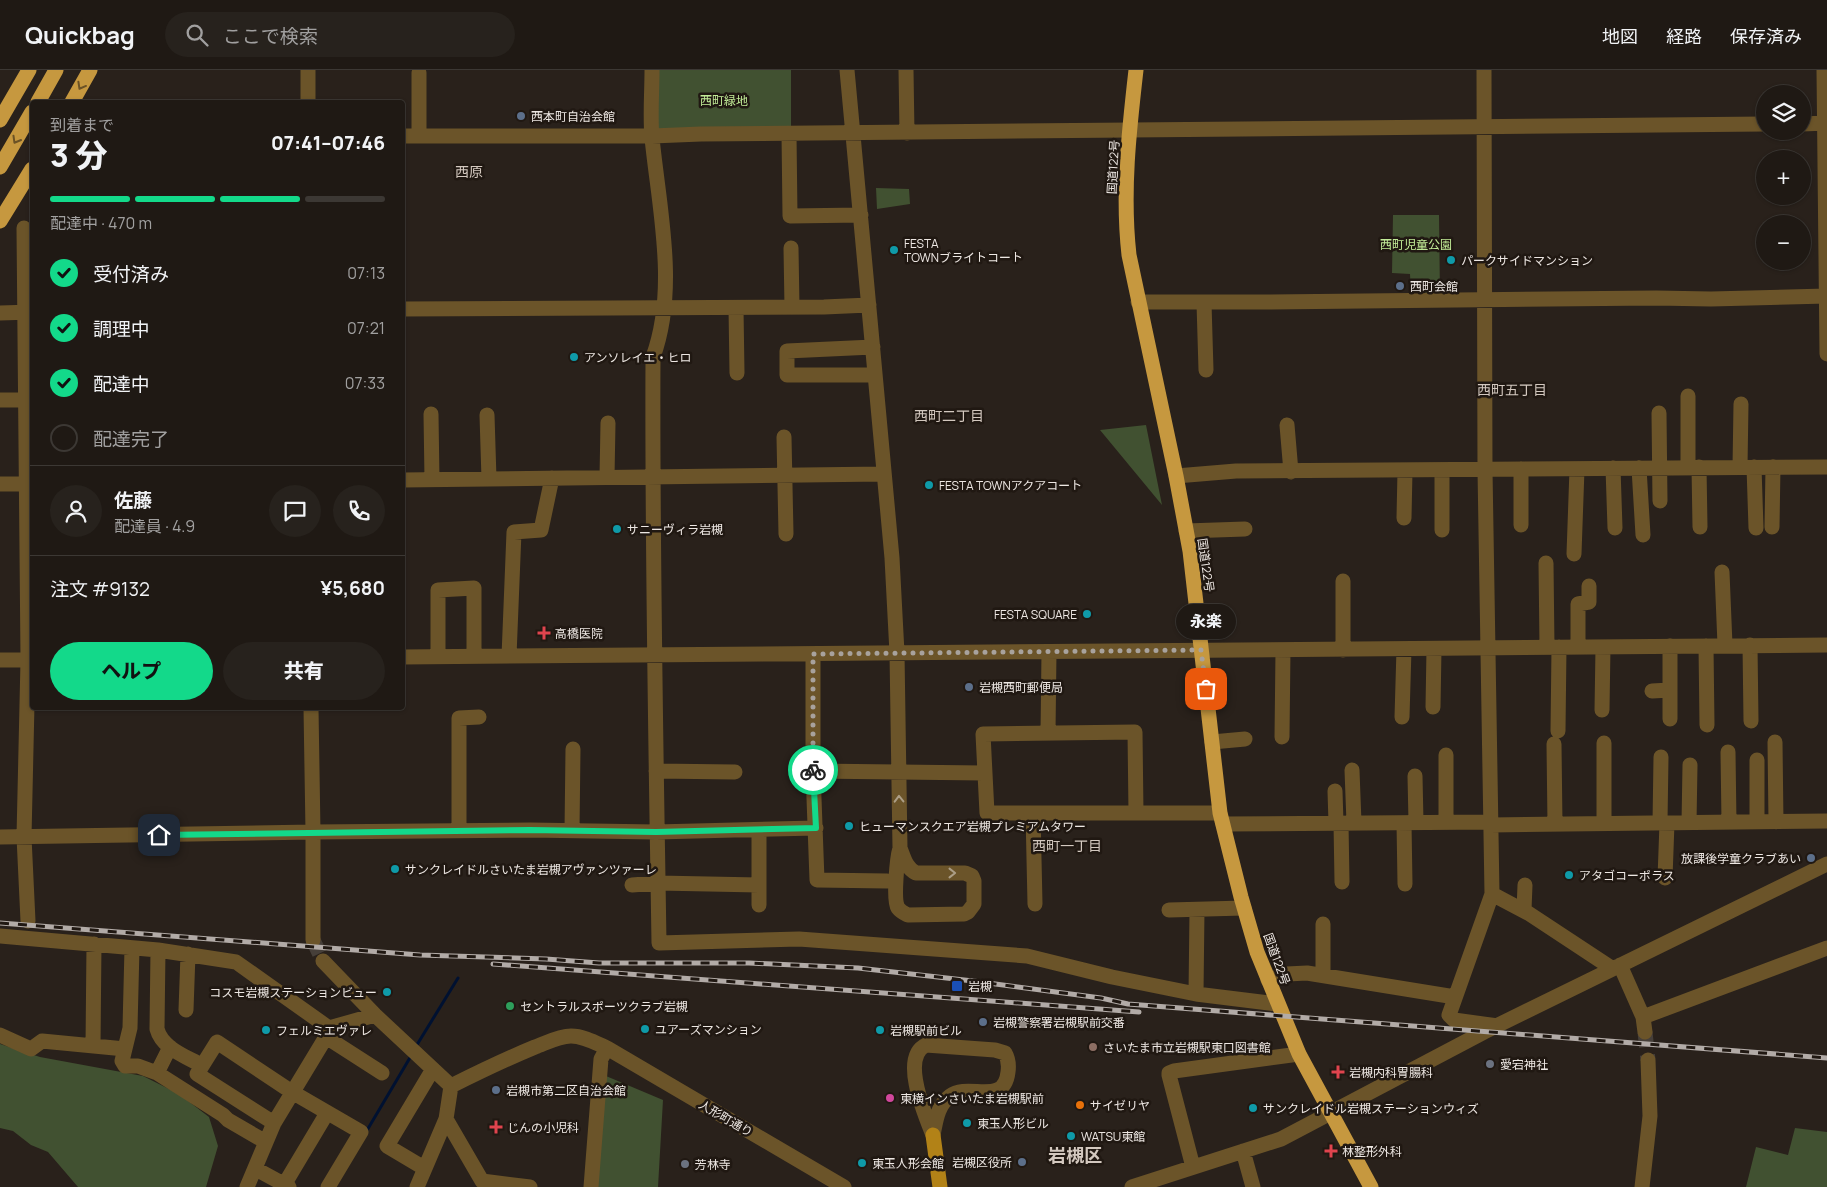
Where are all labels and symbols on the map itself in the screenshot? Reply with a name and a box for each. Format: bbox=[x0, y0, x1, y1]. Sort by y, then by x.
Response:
one-way arrow bbox=[77, 81, 87, 90]
park label: 西町緑地 bbox=[700, 92, 748, 109]
place label: 西本町自治会館 bbox=[531, 108, 615, 125]
marker: 西本町自治会館 bbox=[515, 110, 527, 122]
one-way arrow bbox=[13, 134, 23, 143]
street label: 国道122号 bbox=[1103, 139, 1123, 195]
district label: 西原 bbox=[455, 162, 483, 181]
place label: FESTA TOWNブライトコート bbox=[904, 235, 1023, 266]
park label: 西町児童公園 bbox=[1380, 236, 1452, 253]
marker: FESTA TOWNブライトコート bbox=[888, 244, 900, 256]
place label: パークサイドマンション bbox=[1461, 252, 1593, 269]
marker: パークサイドマンション bbox=[1445, 254, 1457, 266]
place label: 西町会館 bbox=[1410, 278, 1458, 295]
marker: 西町会館 bbox=[1394, 280, 1406, 292]
place label: アンソレイエ・ヒロ bbox=[584, 349, 691, 366]
marker: アンソレイエ・ヒロ bbox=[568, 351, 580, 363]
district label: 西町五丁目 bbox=[1477, 380, 1547, 399]
district label: 西町二丁目 bbox=[914, 406, 984, 425]
place label: FESTA TOWNアクアコート bbox=[939, 477, 1082, 494]
marker: FESTA TOWNアクアコート bbox=[923, 479, 935, 491]
place label: サニーヴィラ岩槻 bbox=[627, 521, 723, 538]
marker: サニーヴィラ岩槻 bbox=[611, 523, 623, 535]
street label: 国道122号 bbox=[1194, 537, 1218, 593]
callout: 永楽 bbox=[1176, 604, 1236, 639]
place label: FESTA SQUARE bbox=[994, 606, 1077, 623]
marker: FESTA SQUARE bbox=[1081, 608, 1093, 620]
place label: 高橋医院 bbox=[555, 625, 603, 642]
marker: 高橋医院 bbox=[537, 626, 551, 640]
pin bbox=[1185, 668, 1227, 710]
place label: 岩槻西町郵便局 bbox=[979, 679, 1063, 696]
marker: 岩槻西町郵便局 bbox=[963, 681, 975, 693]
courier bbox=[788, 745, 838, 795]
one-way arrow bbox=[894, 795, 904, 803]
pin bbox=[138, 814, 180, 856]
place label: ヒューマンスクエア岩槻プレミアムタワー bbox=[859, 818, 1086, 835]
marker: ヒューマンスクエア岩槻プレミアムタワー bbox=[843, 820, 855, 832]
district label: 西町一丁目 bbox=[1032, 836, 1102, 855]
place label: 放課後学童クラブあい bbox=[1681, 850, 1801, 867]
marker: 放課後学童クラブあい bbox=[1805, 852, 1817, 864]
place label: サンクレイドルさいたま岩槻アヴァンツァーレ bbox=[405, 861, 657, 878]
marker: サンクレイドルさいたま岩槻アヴァンツァーレ bbox=[389, 863, 401, 875]
place label: アタゴコーポラス bbox=[1579, 867, 1675, 884]
one-way arrow bbox=[948, 868, 956, 878]
marker: アタゴコーポラス bbox=[1563, 869, 1575, 881]
street label: 国道122号 bbox=[1260, 931, 1294, 987]
place label: 岩槻 bbox=[968, 978, 992, 995]
marker: 岩槻 bbox=[950, 979, 964, 993]
place label: コスモ岩槻ステーションビュー bbox=[209, 984, 377, 1001]
marker: コスモ岩槻ステーションビュー bbox=[381, 986, 393, 998]
place label: セントラルスポーツクラブ岩槻 bbox=[520, 998, 688, 1015]
marker: セントラルスポーツクラブ岩槻 bbox=[504, 1000, 516, 1012]
place label: 岩槻警察署岩槻駅前交番 bbox=[993, 1014, 1125, 1031]
marker: 岩槻警察署岩槻駅前交番 bbox=[977, 1016, 989, 1028]
place label: ユアーズマンション bbox=[655, 1021, 762, 1038]
place label: フェルミエヴァレ bbox=[276, 1022, 372, 1039]
place label: 岩槻駅前ビル bbox=[890, 1022, 962, 1039]
marker: ユアーズマンション bbox=[639, 1023, 651, 1035]
marker: フェルミエヴァレ bbox=[260, 1024, 272, 1036]
marker: 岩槻駅前ビル bbox=[874, 1024, 886, 1036]
place label: さいたま市立岩槻駅東口図書館 bbox=[1103, 1039, 1271, 1056]
marker: さいたま市立岩槻駅東口図書館 bbox=[1087, 1041, 1099, 1053]
place label: 愛宕神社 bbox=[1500, 1056, 1548, 1073]
marker: 愛宕神社 bbox=[1484, 1058, 1496, 1070]
place label: 岩槻内科胃腸科 bbox=[1349, 1064, 1433, 1081]
marker: 岩槻内科胃腸科 bbox=[1331, 1065, 1345, 1079]
place label: 岩槻市第二区自治会館 bbox=[506, 1082, 626, 1099]
marker: 岩槻市第二区自治会館 bbox=[490, 1084, 502, 1096]
place label: 東横インさいたま岩槻駅前 bbox=[900, 1090, 1044, 1107]
marker: 東横インさいたま岩槻駅前 bbox=[884, 1092, 896, 1104]
street label: 人形町通り bbox=[696, 1096, 756, 1140]
place label: サイゼリヤ bbox=[1090, 1097, 1150, 1114]
marker: サイゼリヤ bbox=[1074, 1099, 1086, 1111]
place label: サンクレイドル岩槻ステーションウィズ bbox=[1263, 1100, 1479, 1117]
marker: サンクレイドル岩槻ステーションウィズ bbox=[1247, 1102, 1259, 1114]
place label: 東玉人形ビル bbox=[977, 1115, 1049, 1132]
marker: 東玉人形ビル bbox=[961, 1117, 973, 1129]
place label: じんの小児科 bbox=[507, 1119, 579, 1136]
marker: じんの小児科 bbox=[489, 1120, 503, 1134]
place label: WATSU東館 bbox=[1081, 1128, 1145, 1145]
marker: WATSU東館 bbox=[1065, 1130, 1077, 1142]
district label: 岩槻区 bbox=[1048, 1143, 1102, 1167]
place label: 林整形外科 bbox=[1342, 1143, 1402, 1160]
marker: 林整形外科 bbox=[1324, 1144, 1338, 1158]
place label: 岩槻区役所 bbox=[952, 1154, 1012, 1171]
place label: 東玉人形会館 bbox=[872, 1155, 944, 1172]
place label: 芳林寺 bbox=[695, 1156, 731, 1173]
marker: 岩槻区役所 bbox=[1016, 1156, 1028, 1168]
marker: 東玉人形会館 bbox=[856, 1157, 868, 1169]
marker: 芳林寺 bbox=[679, 1158, 691, 1170]

